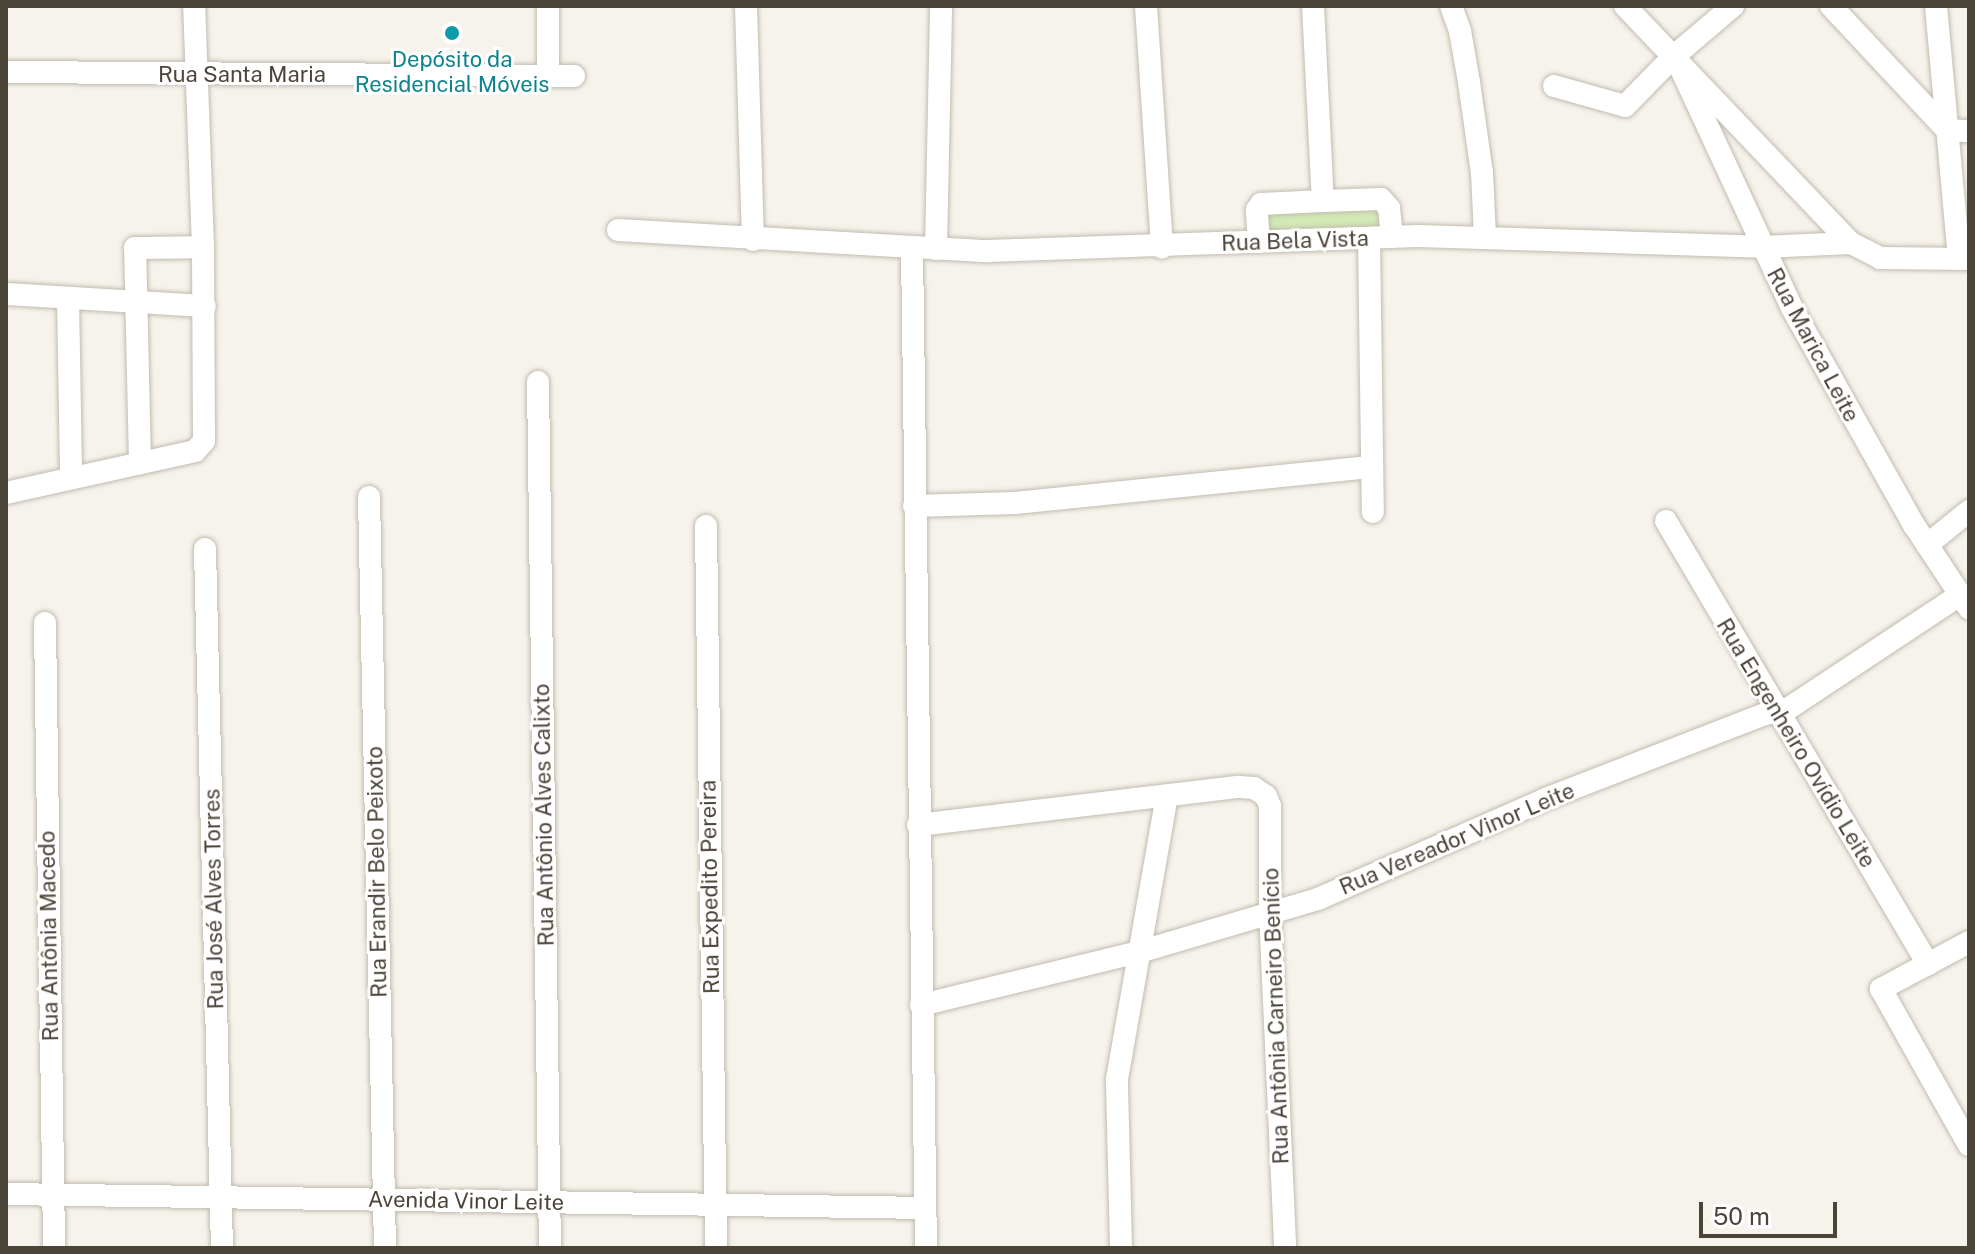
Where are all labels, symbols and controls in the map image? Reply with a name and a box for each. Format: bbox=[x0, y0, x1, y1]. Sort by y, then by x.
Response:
marker: Depósito da Residencial Móveis bbox=[443, 24, 461, 42]
place label: Depósito da Residencial Móveis bbox=[355, 46, 549, 98]
street label: Rua Santa Maria bbox=[158, 62, 326, 88]
street label: Rua Bela Vista bbox=[1221, 225, 1369, 257]
street label: Rua Marica Leite bbox=[1761, 263, 1865, 427]
street label: Rua Engenheiro Ovídio Leite bbox=[1711, 613, 1881, 873]
street label: Rua Antônio Alves Calixto bbox=[529, 683, 559, 947]
street label: Rua Erandir Belo Peixoto bbox=[362, 746, 392, 998]
street label: Rua Vereador Vinor Leite bbox=[1335, 777, 1579, 901]
street label: Rua Expedito Pereira bbox=[695, 780, 725, 994]
street label: Rua José Alves Torres bbox=[199, 788, 229, 1010]
street label: Rua Antônia Macedo bbox=[34, 830, 64, 1042]
street label: Rua Antônia Carneiro Benício bbox=[1258, 867, 1294, 1165]
street label: Avenida Vinor Leite bbox=[367, 1186, 565, 1216]
scale bar bbox=[1703, 1186, 1841, 1236]
text: 50 m bbox=[1713, 1202, 1770, 1230]

